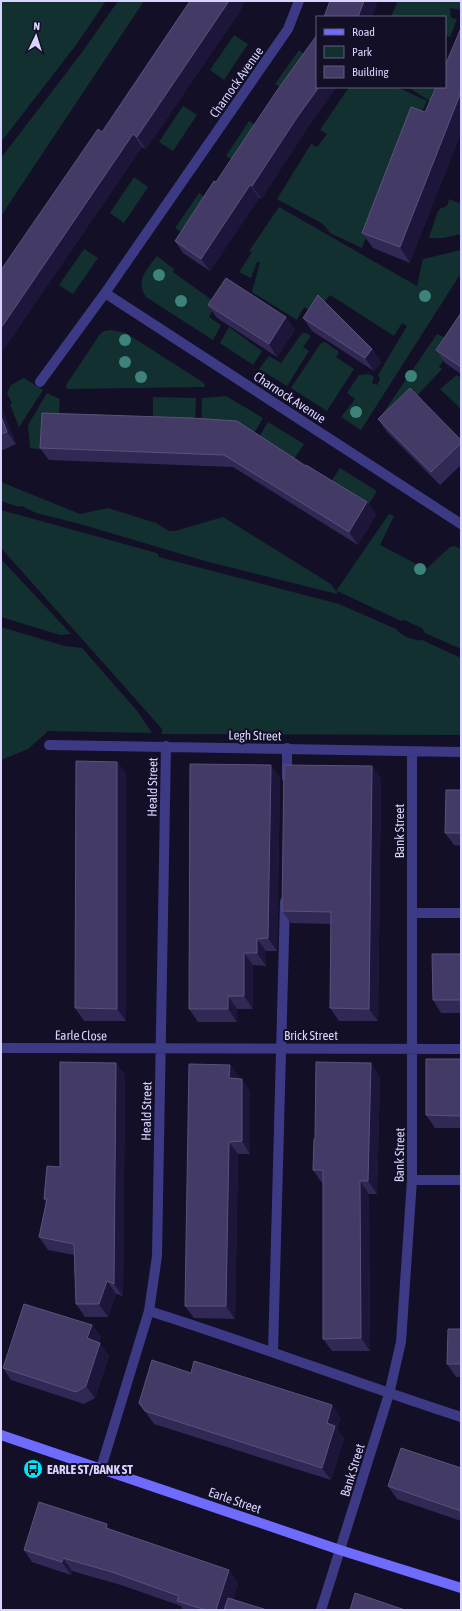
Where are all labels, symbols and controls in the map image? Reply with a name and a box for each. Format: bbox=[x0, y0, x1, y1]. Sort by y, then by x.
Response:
north arrow bbox=[16, 16, 56, 56]
legend bbox=[316, 16, 446, 88]
text: N bbox=[33, 20, 40, 32]
text: Road bbox=[352, 25, 375, 39]
street label: Charnock Avenue bbox=[207, 44, 266, 120]
text: Park bbox=[352, 45, 373, 59]
text: Building bbox=[352, 65, 390, 79]
street label: Charnock Avenue bbox=[251, 369, 329, 426]
street label: Legh Street bbox=[228, 728, 282, 743]
street label: Heald Street bbox=[144, 757, 161, 817]
street label: Bank Street bbox=[392, 803, 407, 858]
street label: Earle Close bbox=[55, 1028, 107, 1043]
street label: Brick Street bbox=[284, 1028, 338, 1043]
street label: Heald Street bbox=[138, 1081, 155, 1141]
street label: Bank Street bbox=[392, 1127, 407, 1182]
street label: Bank Street bbox=[337, 1442, 368, 1498]
bus stop icon: EARLE ST/BANK ST bbox=[22, 1458, 44, 1480]
place label: EARLE ST/BANK ST bbox=[47, 1462, 133, 1477]
street label: Earle Street bbox=[206, 1484, 263, 1517]

